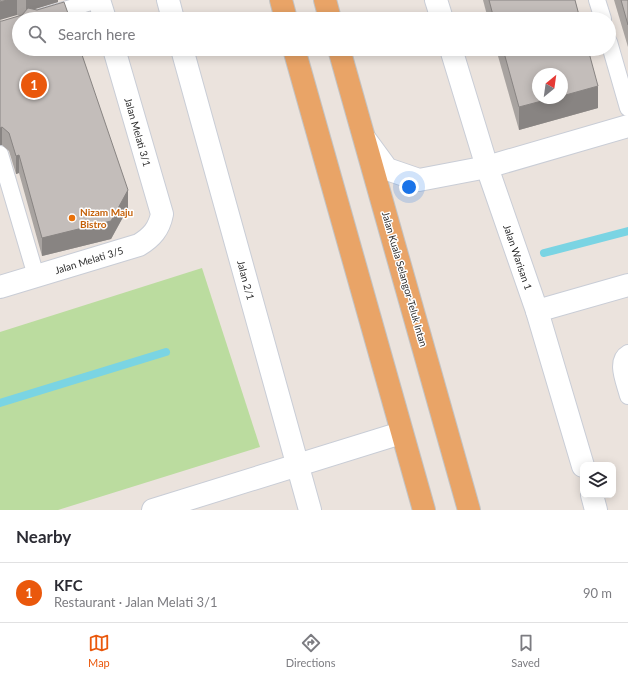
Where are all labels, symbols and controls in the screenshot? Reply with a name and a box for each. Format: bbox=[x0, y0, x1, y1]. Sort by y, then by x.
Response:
search box bbox=[12, 12, 616, 56]
icon: search bbox=[26, 23, 48, 45]
text: Search here bbox=[58, 25, 135, 43]
north arrow bbox=[532, 68, 568, 104]
pin: 1 bbox=[21, 70, 47, 100]
street label: Jalan Melati 3/1 bbox=[122, 96, 154, 168]
your location bbox=[399, 177, 419, 197]
place label: Nizam Maju Bistro bbox=[80, 206, 134, 230]
street label: Jalan Kuala Selangor-Teluk Intan bbox=[380, 210, 430, 348]
marker: Nizam Maju Bistro bbox=[67, 213, 77, 223]
street label: Jalan Warisan 1 bbox=[501, 223, 535, 291]
street label: Jalan Melati 3/5 bbox=[53, 244, 125, 276]
street label: Jalan 2/1 bbox=[235, 259, 257, 301]
map controls bbox=[580, 462, 616, 498]
button: layers bbox=[580, 462, 616, 498]
text: Nearby bbox=[16, 526, 71, 547]
text: KFC bbox=[54, 576, 83, 594]
text: 1 bbox=[25, 585, 33, 601]
text: 90 m bbox=[583, 585, 612, 601]
text: Restaurant · Jalan Melati 3/1 bbox=[54, 594, 217, 610]
tab: Map bbox=[88, 632, 110, 669]
tab: Directions bbox=[286, 632, 335, 669]
tab: Saved bbox=[511, 632, 540, 669]

